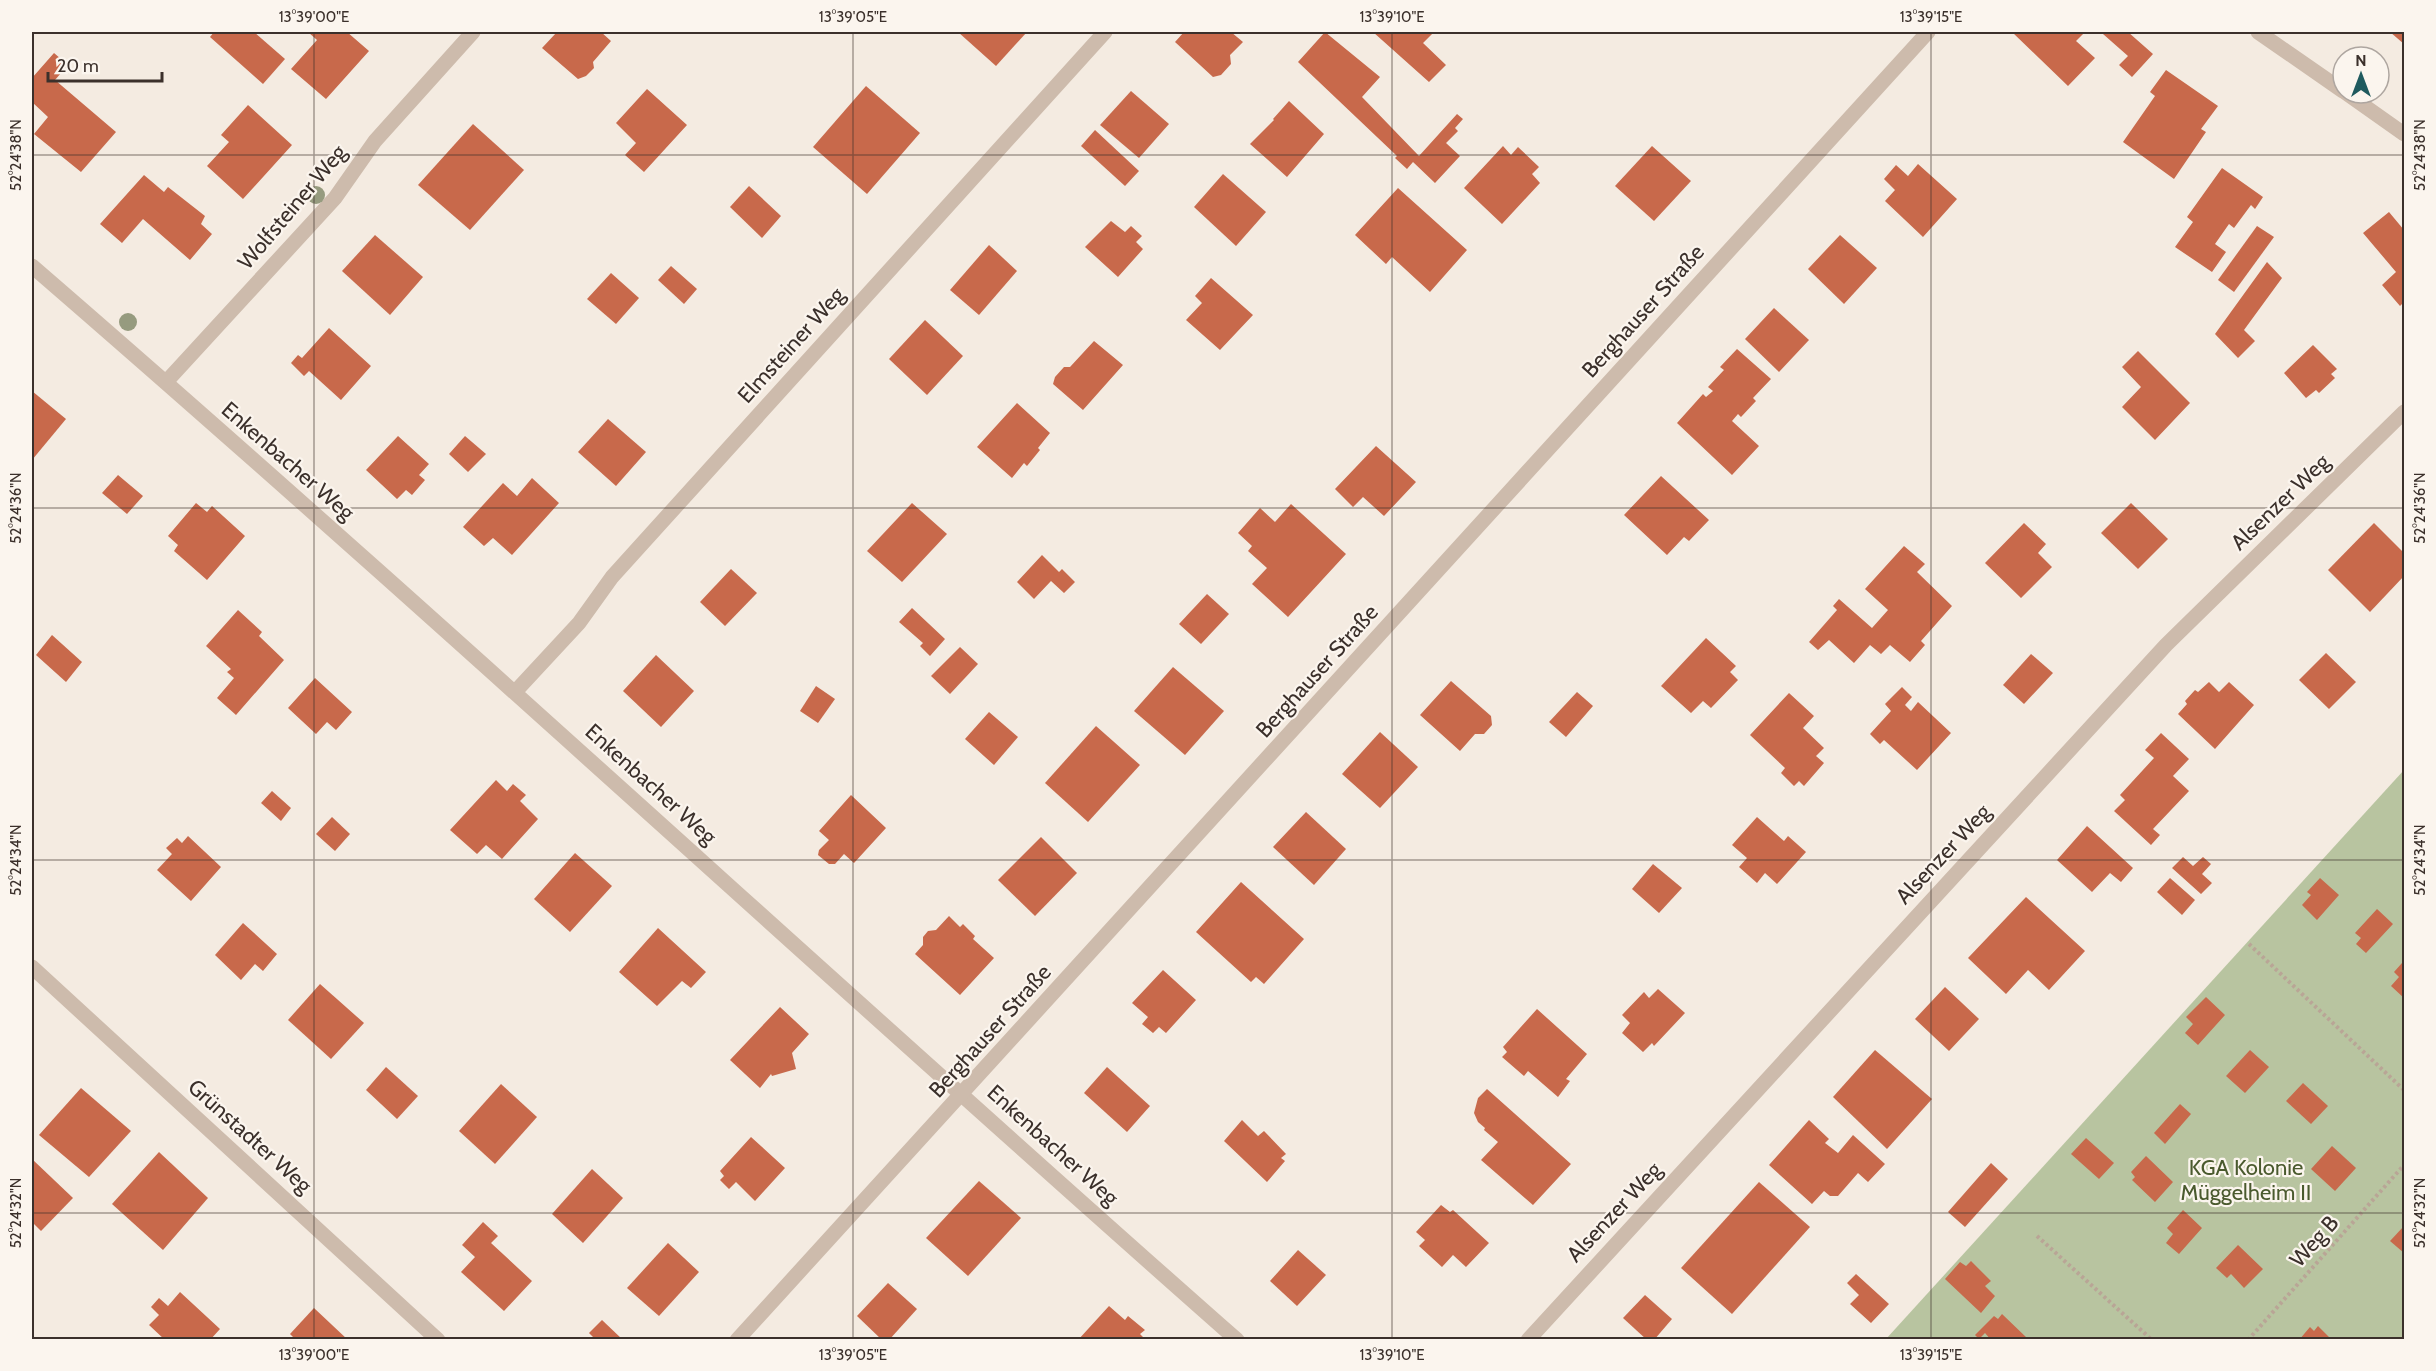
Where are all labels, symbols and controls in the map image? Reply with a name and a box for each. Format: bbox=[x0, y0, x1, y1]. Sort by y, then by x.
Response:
text: 13°39'00"E bbox=[279, 8, 349, 26]
text: 13°39'05"E bbox=[819, 8, 887, 26]
text: 13°39'10"E bbox=[1359, 8, 1425, 26]
text: 13°39'15"E bbox=[1900, 8, 1962, 26]
scale bar bbox=[48, 45, 162, 83]
north arrow bbox=[2331, 45, 2391, 105]
text: N bbox=[2355, 51, 2367, 70]
text: 20 m bbox=[57, 55, 99, 77]
text: 52°24'38"N bbox=[7, 119, 25, 191]
text: 52°24'38"N bbox=[2411, 119, 2429, 191]
street label: Wolfsteiner Weg bbox=[232, 138, 353, 275]
street label: Berghauser Straße bbox=[1576, 239, 1710, 383]
street label: Elmsteiner Weg bbox=[732, 281, 851, 409]
street label: Enkenbacher Weg bbox=[216, 396, 361, 527]
street label: Alsenzer Weg bbox=[2225, 448, 2336, 556]
text: 52°24'36"N bbox=[7, 472, 25, 544]
text: 52°24'36"N bbox=[2411, 472, 2429, 544]
street label: Berghauser Straße bbox=[1250, 599, 1384, 743]
street label: Enkenbacher Weg bbox=[580, 718, 723, 851]
street label: Alsenzer Weg bbox=[1890, 798, 1997, 910]
text: 52°24'34"N bbox=[7, 824, 25, 896]
text: 52°24'34"N bbox=[2411, 824, 2429, 896]
street label: Berghauser Straße bbox=[923, 959, 1057, 1103]
street label: Grünstadter Weg bbox=[182, 1073, 318, 1199]
street label: Enkenbacher Weg bbox=[982, 1079, 1125, 1212]
park label: KGA Kolonie Müggelheim II bbox=[2181, 1154, 2311, 1206]
street label: Alsenzer Weg bbox=[1561, 1156, 1668, 1268]
text: 52°24'32"N bbox=[7, 1178, 25, 1248]
text: 52°24'32"N bbox=[2411, 1178, 2429, 1248]
street label: Weg B bbox=[2284, 1210, 2344, 1272]
text: 13°39'00"E bbox=[279, 1346, 349, 1364]
text: 13°39'05"E bbox=[819, 1346, 887, 1364]
text: 13°39'10"E bbox=[1359, 1346, 1425, 1364]
text: 13°39'15"E bbox=[1900, 1346, 1962, 1364]

